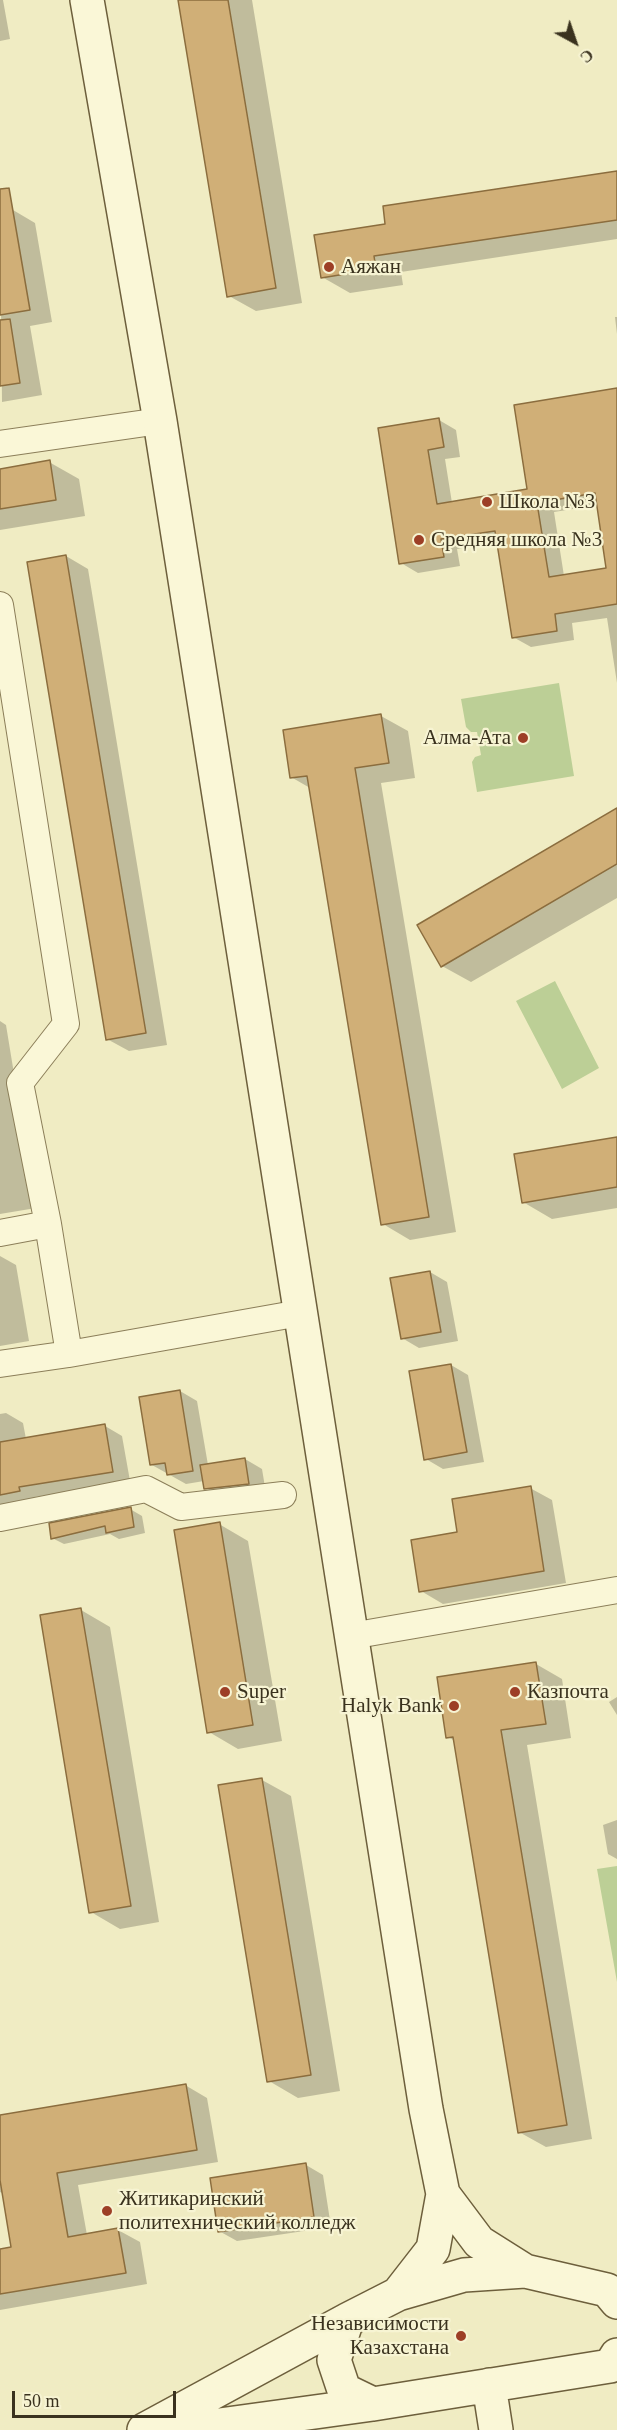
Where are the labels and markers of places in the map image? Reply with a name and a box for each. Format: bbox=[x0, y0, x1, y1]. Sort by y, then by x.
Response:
place label: Аяжан bbox=[341, 254, 401, 280]
marker: Аяжан bbox=[322, 260, 336, 274]
place label: Школа №3 bbox=[499, 489, 595, 515]
marker: Школа №3 bbox=[480, 495, 494, 509]
place label: Средняя школа №3 bbox=[431, 527, 602, 553]
marker: Средняя школа №3 bbox=[412, 533, 426, 547]
place label: Алма-Ата bbox=[423, 725, 511, 751]
marker: Алма-Ата bbox=[516, 731, 530, 745]
place label: Super bbox=[237, 1679, 286, 1705]
place label: Казпочта bbox=[527, 1679, 609, 1705]
marker: Super bbox=[218, 1685, 232, 1699]
marker: Казпочта bbox=[508, 1685, 522, 1699]
place label: Halyk Bank bbox=[341, 1693, 442, 1719]
marker: Halyk Bank bbox=[447, 1699, 461, 1713]
place label: Житикаринский политехнический колледж bbox=[119, 2186, 356, 2236]
marker: Житикаринский политехнический колледж bbox=[100, 2204, 114, 2218]
place label: Независимости Казахстана bbox=[311, 2311, 449, 2361]
marker: Независимости Казахстана bbox=[454, 2329, 468, 2343]

